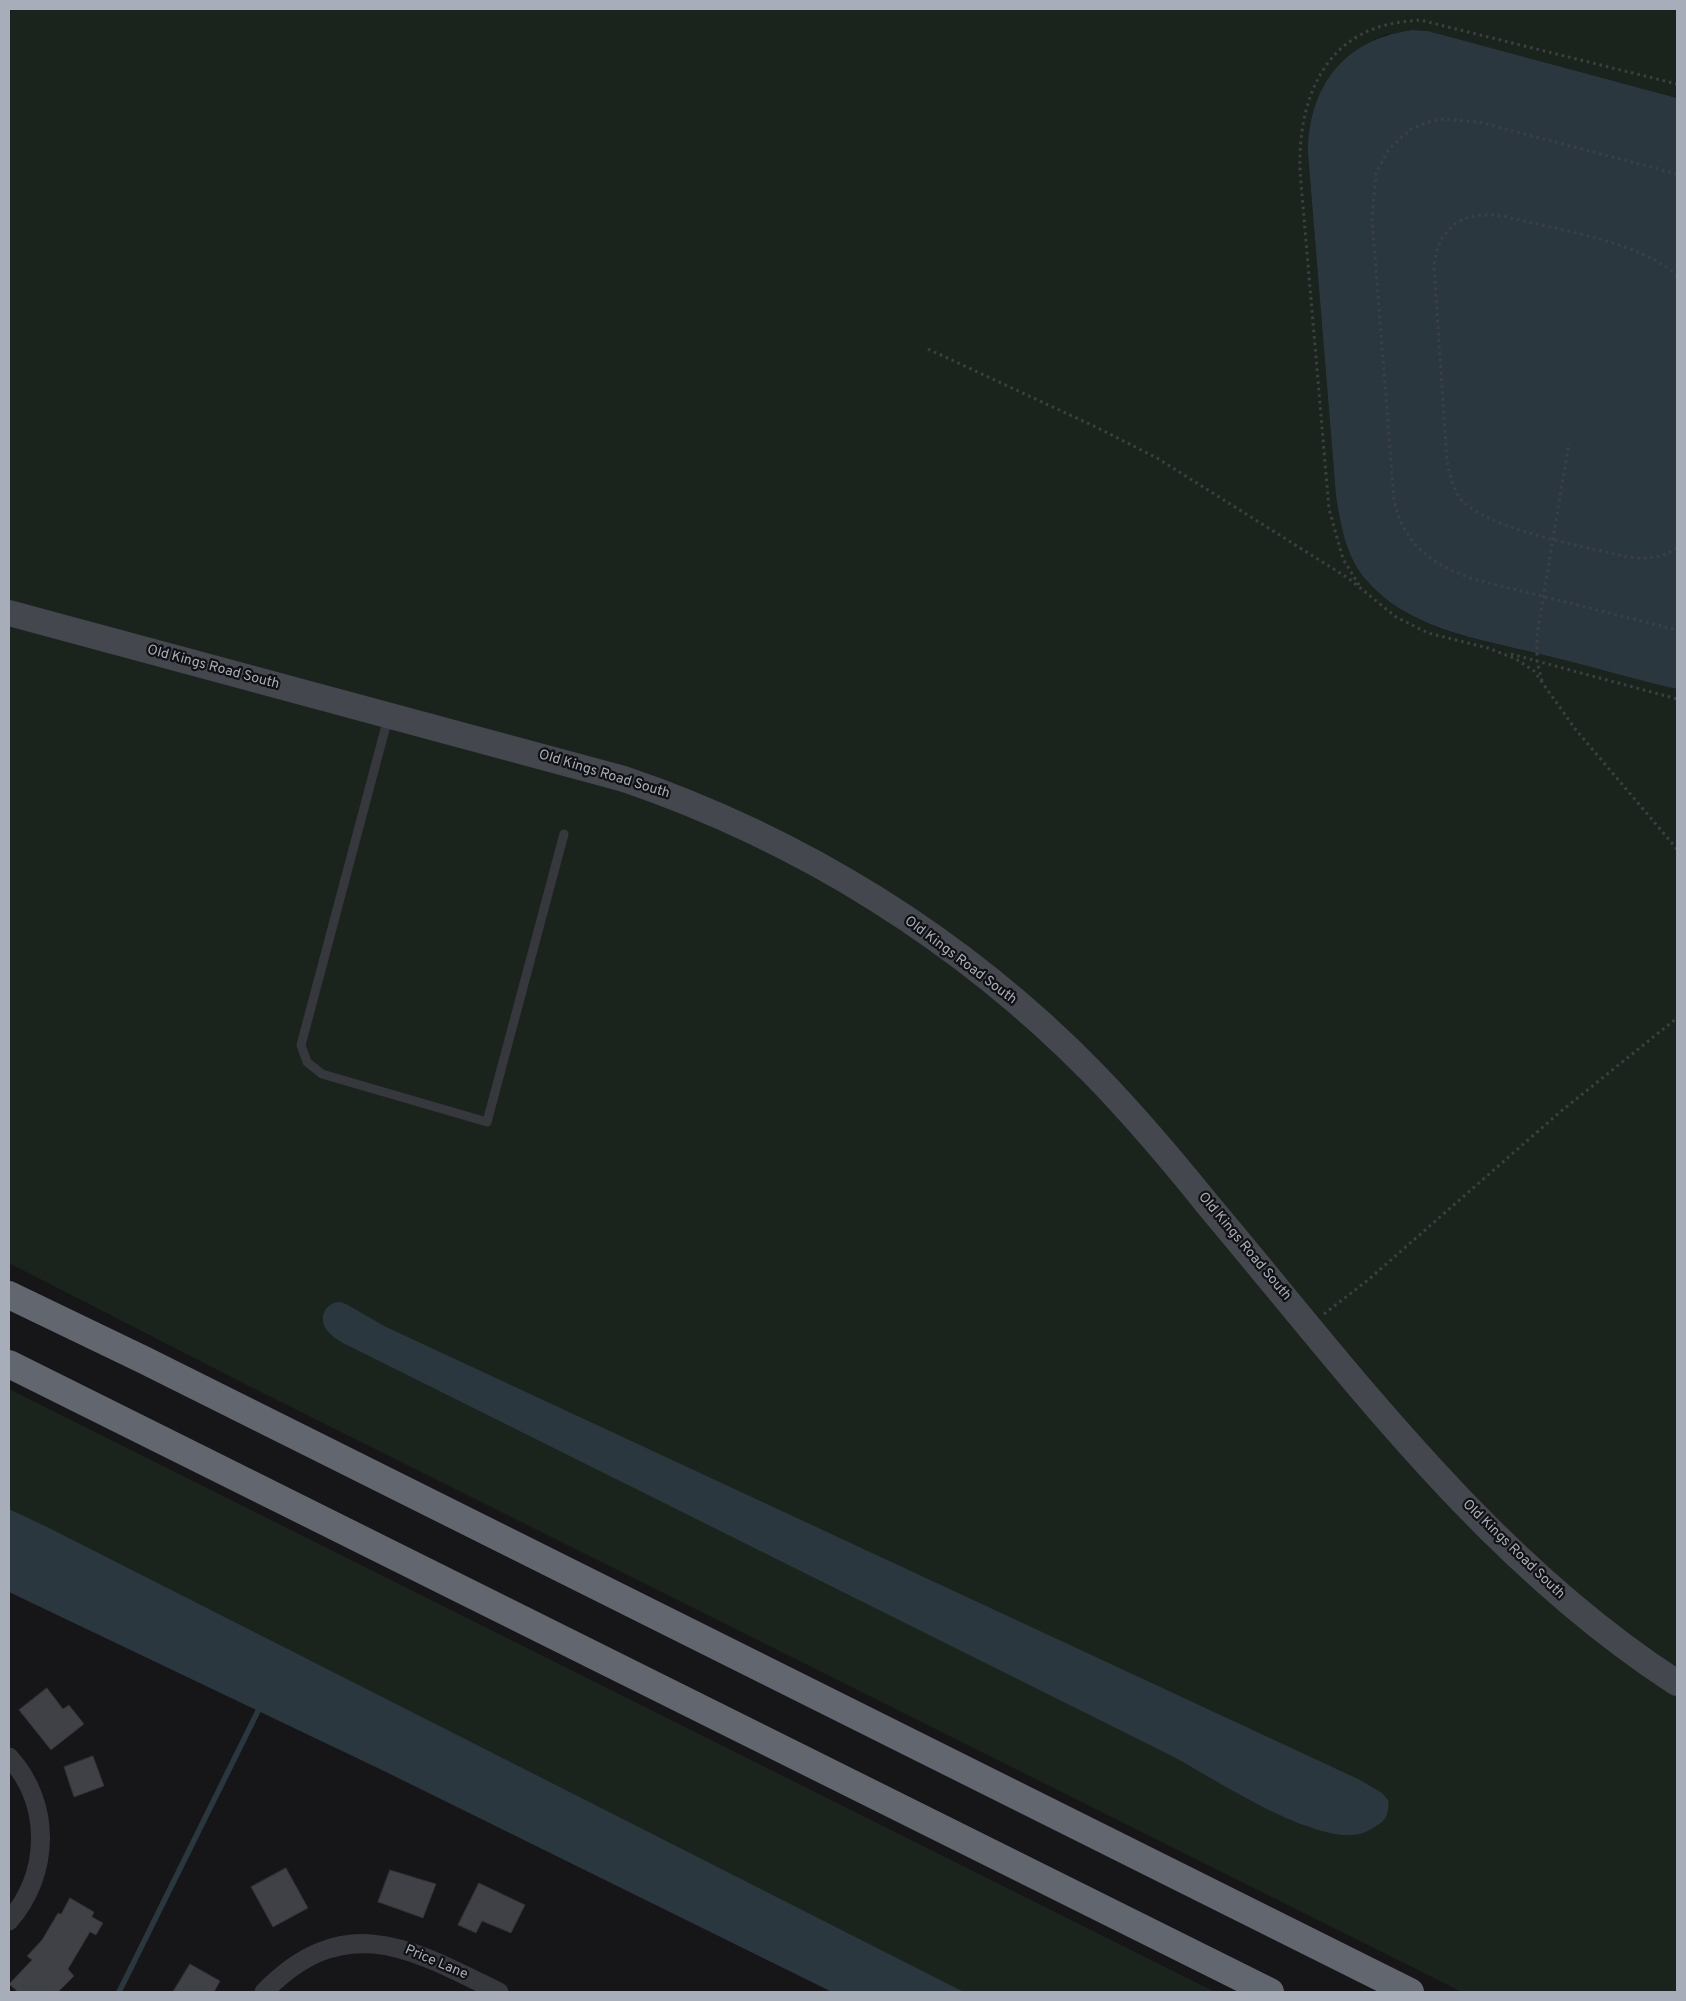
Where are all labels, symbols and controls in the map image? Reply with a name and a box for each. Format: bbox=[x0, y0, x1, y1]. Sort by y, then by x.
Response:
street label: Old Kings Road South bbox=[145, 642, 281, 694]
street label: Old Kings Road South bbox=[536, 747, 672, 803]
street label: Old Kings Road South bbox=[901, 913, 1019, 1009]
street label: Old Kings Road South bbox=[1194, 1189, 1294, 1305]
street label: Old Kings Road South bbox=[1458, 1497, 1568, 1603]
street label: Price Lane bbox=[402, 1942, 470, 1984]

